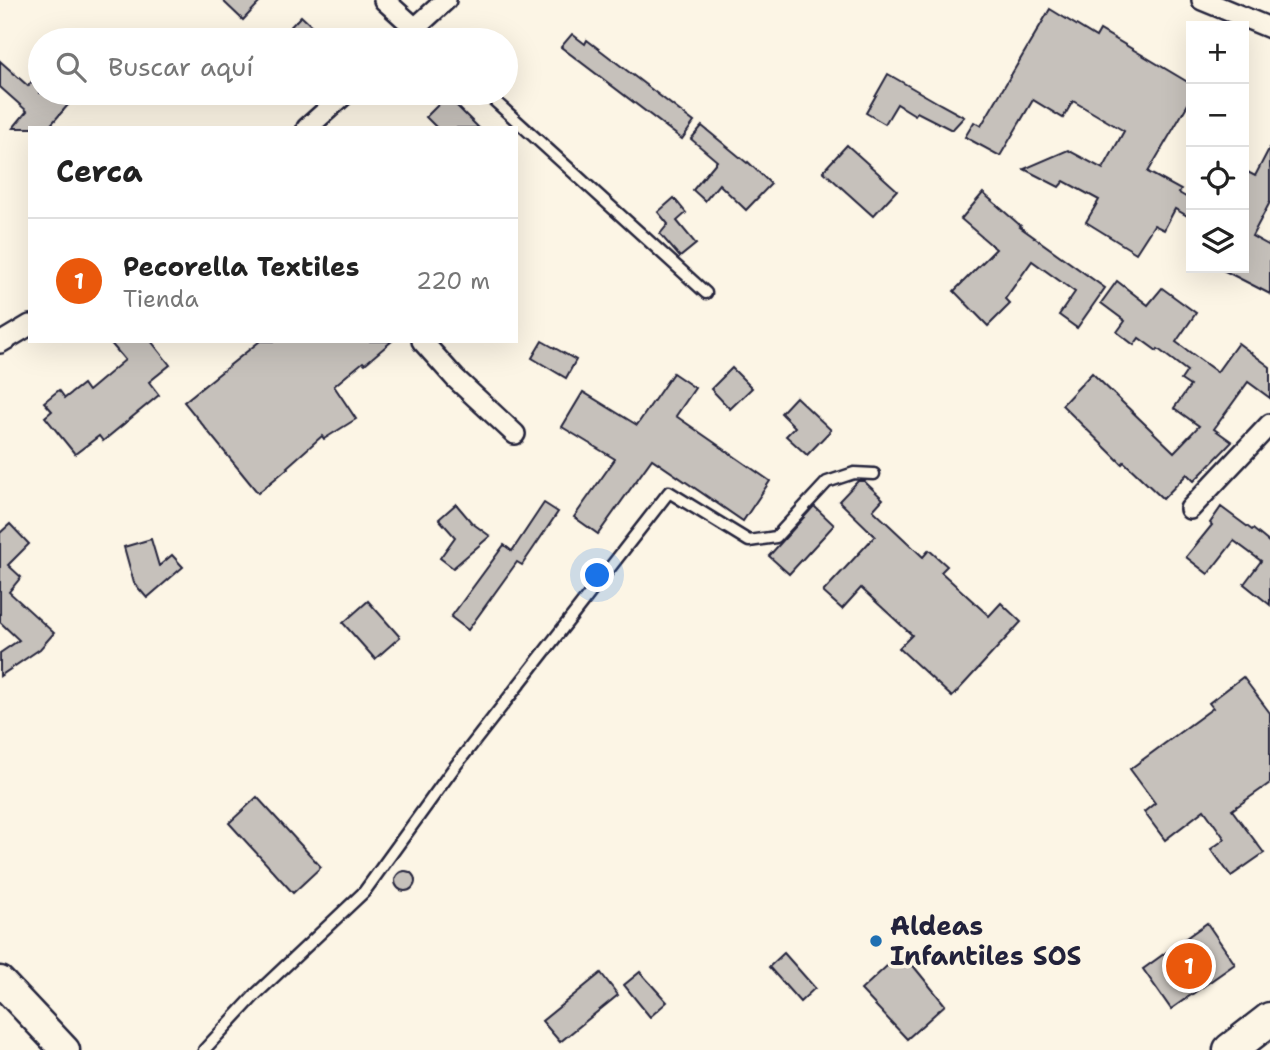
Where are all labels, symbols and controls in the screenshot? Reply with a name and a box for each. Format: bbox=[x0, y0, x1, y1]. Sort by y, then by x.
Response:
map controls bbox=[1186, 21, 1249, 273]
button: + bbox=[1186, 21, 1249, 84]
search box bbox=[28, 28, 518, 105]
icon: search bbox=[52, 48, 90, 86]
text: Buscar aquí bbox=[108, 49, 254, 84]
button: − bbox=[1186, 84, 1249, 147]
button: locate bbox=[1186, 147, 1249, 210]
text: Cerca bbox=[56, 151, 143, 192]
button: layers bbox=[1186, 210, 1249, 273]
text: Pecorella Textiles bbox=[123, 249, 359, 284]
text: 1 bbox=[74, 266, 84, 296]
text: 220 m bbox=[416, 266, 490, 296]
text: Tienda bbox=[123, 284, 199, 314]
your location bbox=[580, 558, 614, 592]
place label: Aldeas Infantiles SOS bbox=[890, 908, 1081, 973]
marker: Aldeas Infantiles SOS bbox=[868, 933, 884, 949]
pin: 1 bbox=[1166, 940, 1212, 992]

